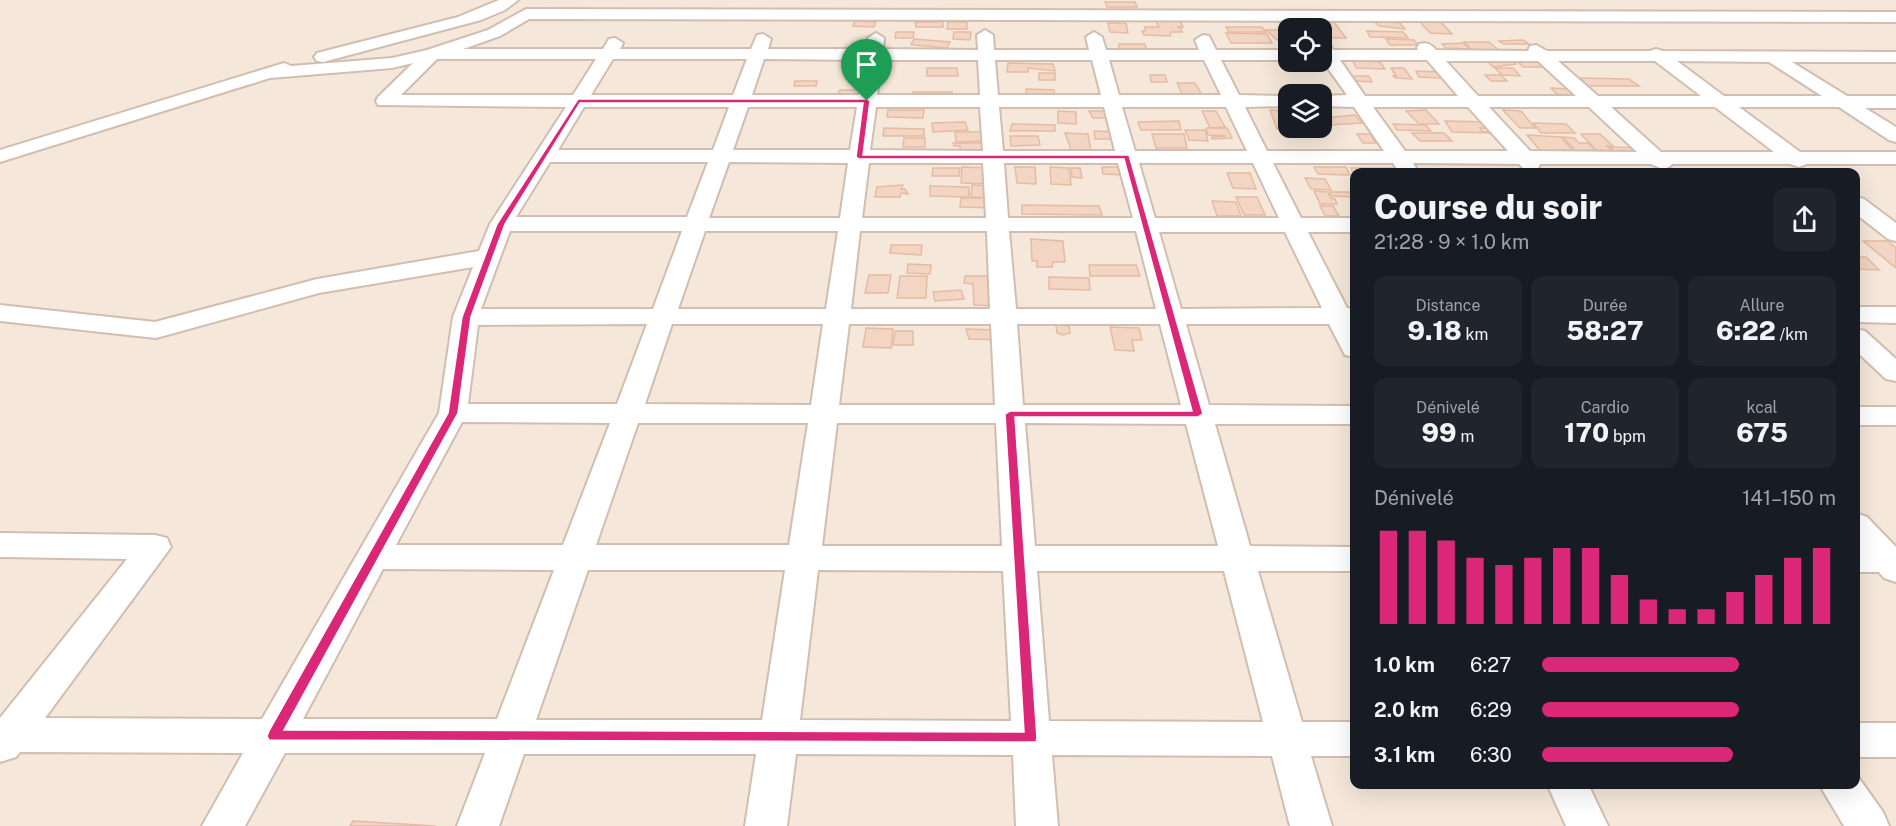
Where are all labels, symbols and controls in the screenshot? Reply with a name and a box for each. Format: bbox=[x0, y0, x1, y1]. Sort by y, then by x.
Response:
map controls bbox=[1278, 18, 1332, 138]
button: locate bbox=[1278, 18, 1332, 72]
pin bbox=[841, 39, 892, 101]
icon: arrive bbox=[850, 48, 883, 81]
button: layers bbox=[1278, 84, 1332, 138]
text: Course du soir bbox=[1374, 188, 1602, 226]
button: share bbox=[1773, 188, 1836, 251]
text: 21:28 · 9 × 1.0 km bbox=[1374, 230, 1529, 254]
text: Distance bbox=[1416, 296, 1480, 315]
text: Durée bbox=[1583, 296, 1627, 315]
text: Allure bbox=[1739, 296, 1785, 315]
text: 9.18 bbox=[1408, 315, 1462, 346]
text: 58:27 bbox=[1566, 315, 1644, 346]
text: 6:22 bbox=[1716, 315, 1776, 346]
text: km bbox=[1462, 325, 1488, 344]
text: /km bbox=[1776, 325, 1808, 344]
text: Dénivelé bbox=[1416, 398, 1480, 417]
text: Cardio bbox=[1581, 398, 1629, 417]
text: kcal bbox=[1747, 398, 1777, 417]
text: 99 bbox=[1422, 417, 1457, 448]
text: 170 bbox=[1564, 417, 1609, 448]
text: 675 bbox=[1736, 417, 1788, 448]
text: m bbox=[1457, 427, 1474, 446]
text: bpm bbox=[1609, 427, 1646, 446]
text: Dénivelé bbox=[1374, 486, 1454, 510]
text: 141–150 m bbox=[1742, 486, 1836, 510]
text: 1.0 km bbox=[1374, 653, 1435, 677]
text: 6:27 bbox=[1470, 653, 1511, 677]
text: 2.0 km bbox=[1374, 698, 1439, 722]
text: 6:29 bbox=[1470, 698, 1512, 722]
text: 3.1 km bbox=[1374, 743, 1435, 767]
text: 6:30 bbox=[1470, 743, 1512, 767]

